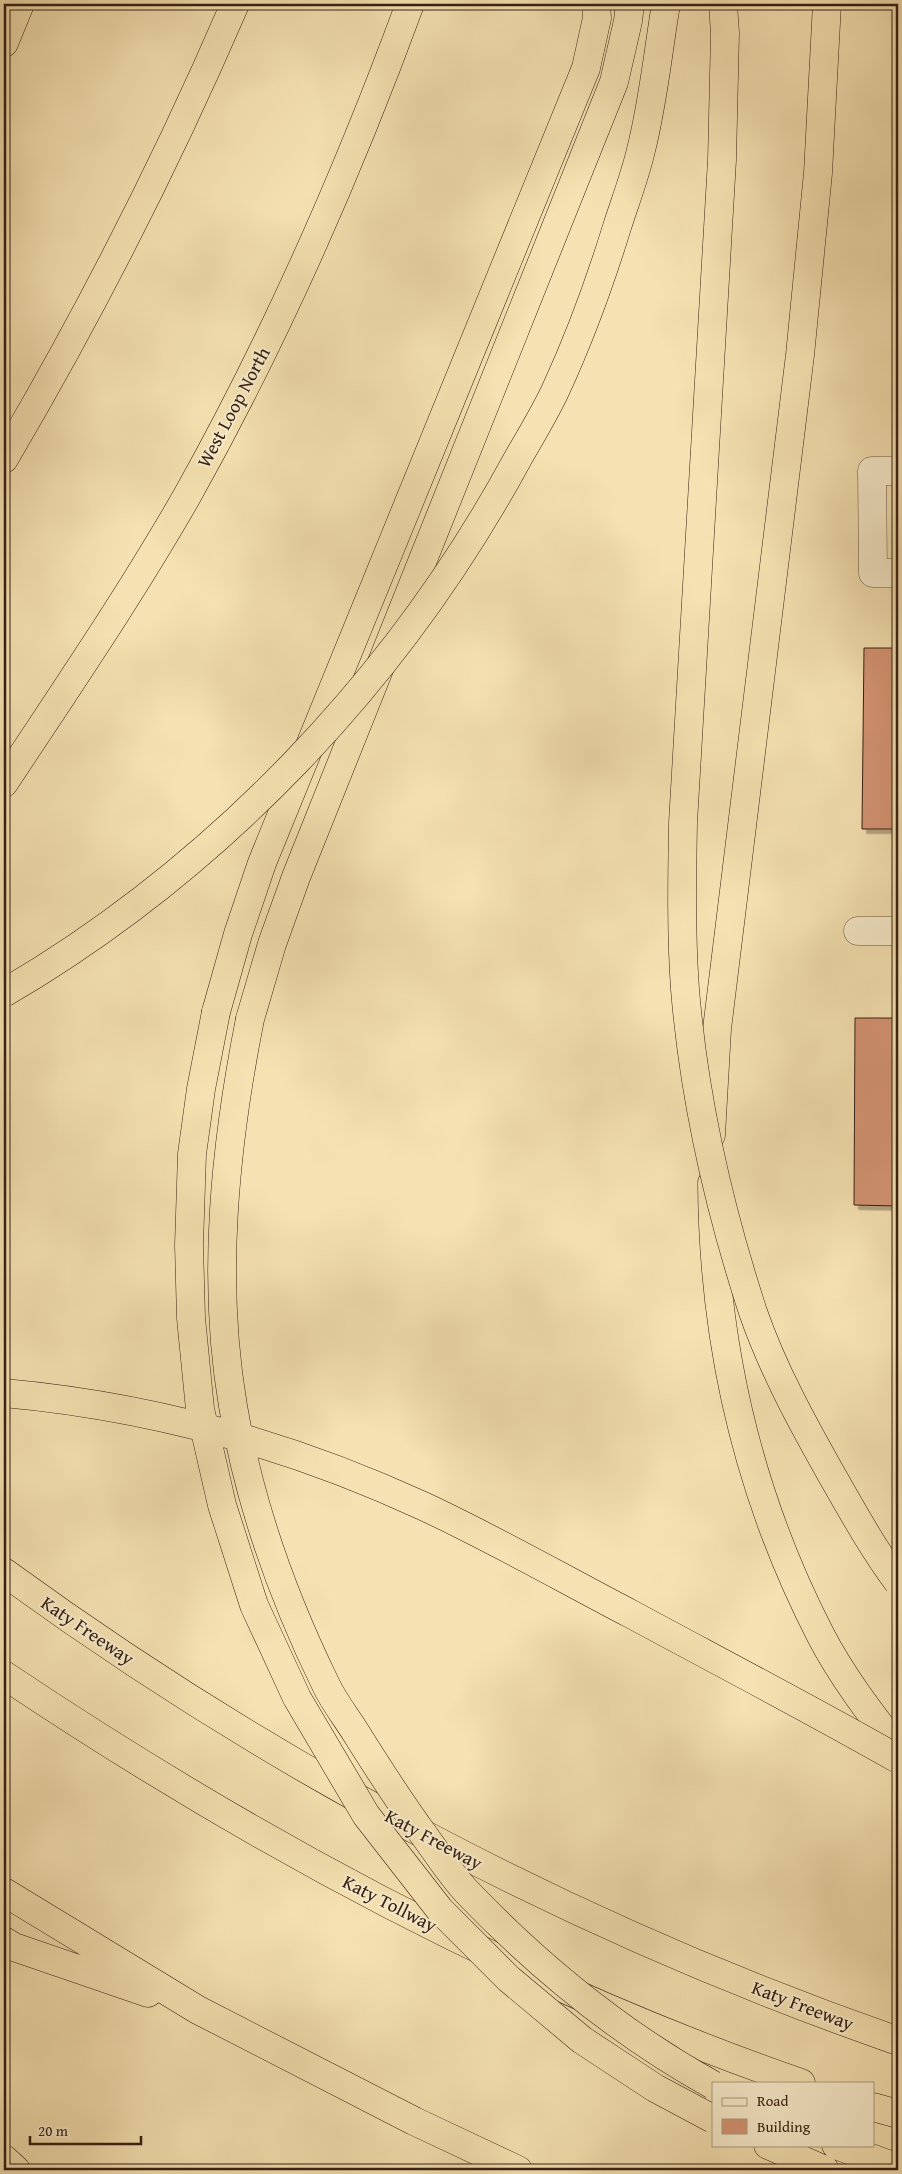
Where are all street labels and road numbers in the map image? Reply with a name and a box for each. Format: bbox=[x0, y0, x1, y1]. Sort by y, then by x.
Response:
street label: West Loop North bbox=[189, 341, 277, 472]
street label: Katy Freeway bbox=[36, 1589, 141, 1672]
street label: Katy Freeway bbox=[380, 1802, 488, 1877]
street label: Katy Tollway bbox=[338, 1867, 442, 1939]
street label: Katy Freeway bbox=[748, 1973, 858, 2037]

